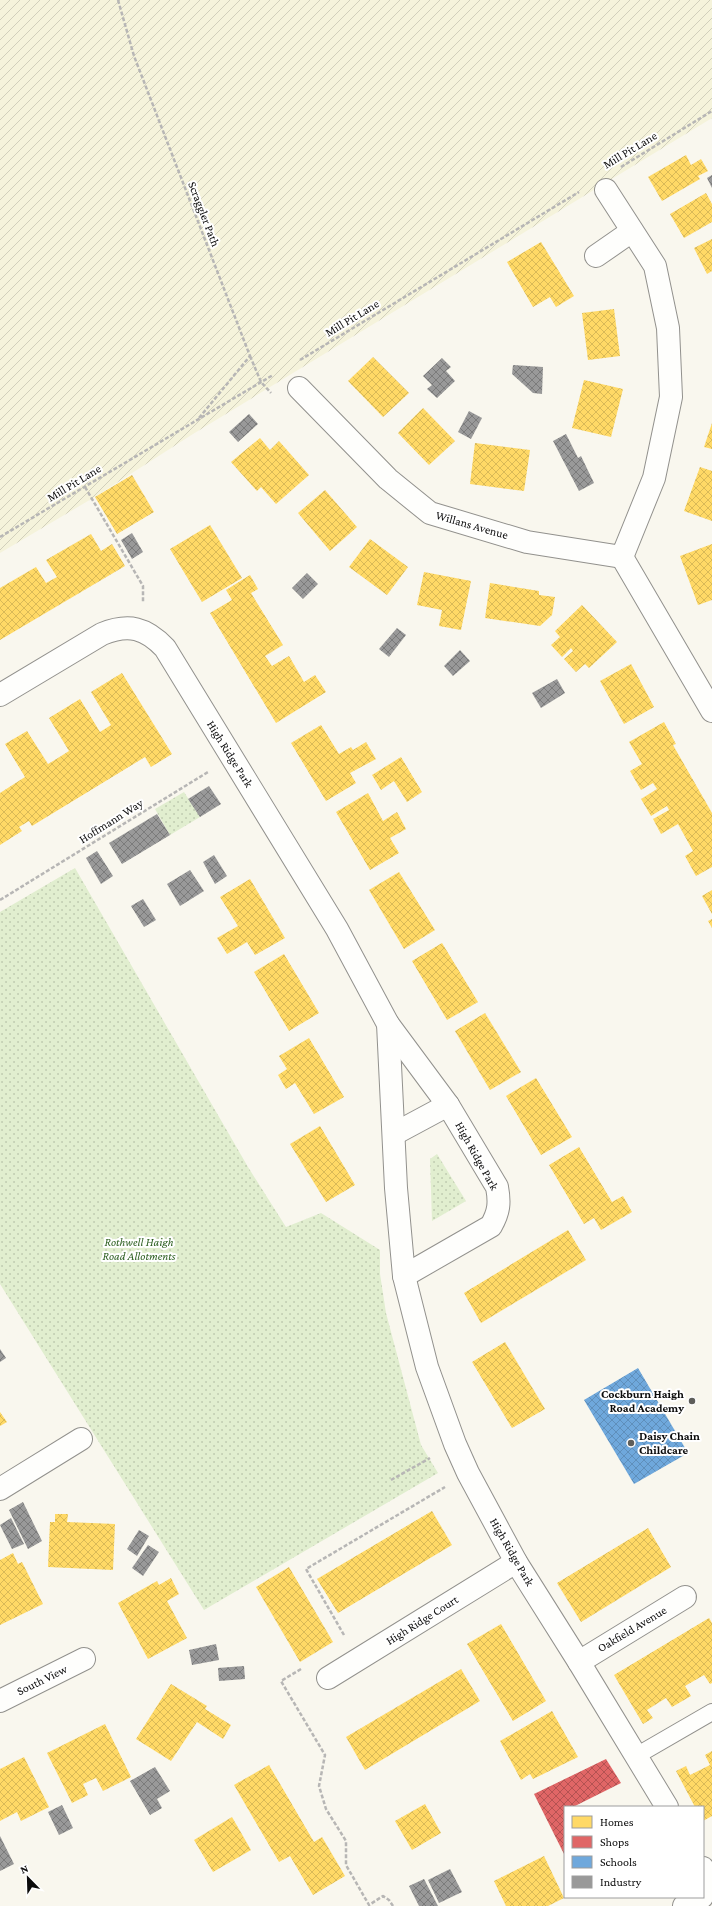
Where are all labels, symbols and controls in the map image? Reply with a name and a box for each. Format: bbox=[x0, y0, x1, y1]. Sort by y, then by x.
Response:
street label: Mill Pit Lane bbox=[601, 128, 659, 172]
street label: Scraggler Path bbox=[185, 179, 223, 249]
street label: Mill Pit Lane bbox=[323, 296, 381, 340]
street label: Mill Pit Lane bbox=[45, 461, 103, 505]
street label: Willans Avenue bbox=[434, 508, 510, 542]
street label: High Ridge Park bbox=[204, 718, 256, 790]
street label: Hoffmann Way bbox=[76, 796, 146, 846]
street label: High Ridge Park bbox=[452, 1119, 502, 1193]
park label: Rothwell Haigh Road Allotments bbox=[102, 1235, 176, 1263]
place label: Cockburn Haigh Road Academy bbox=[601, 1387, 684, 1415]
marker: Cockburn Haigh Road Academy bbox=[687, 1396, 697, 1406]
place label: Daisy Chain Childcare bbox=[639, 1429, 700, 1457]
marker: Daisy Chain Childcare bbox=[626, 1438, 636, 1448]
street label: High Ridge Park bbox=[487, 1516, 537, 1589]
street label: High Ridge Court bbox=[383, 1592, 462, 1648]
street label: Oakfield Avenue bbox=[595, 1603, 669, 1655]
street label: South View bbox=[14, 1662, 70, 1698]
legend bbox=[564, 1806, 704, 1898]
text: Homes bbox=[600, 1815, 634, 1829]
text: Shops bbox=[600, 1835, 629, 1849]
text: Schools bbox=[600, 1855, 637, 1869]
north arrow bbox=[8, 1858, 48, 1898]
text: N bbox=[18, 1862, 30, 1876]
text: Industry bbox=[600, 1875, 642, 1889]

